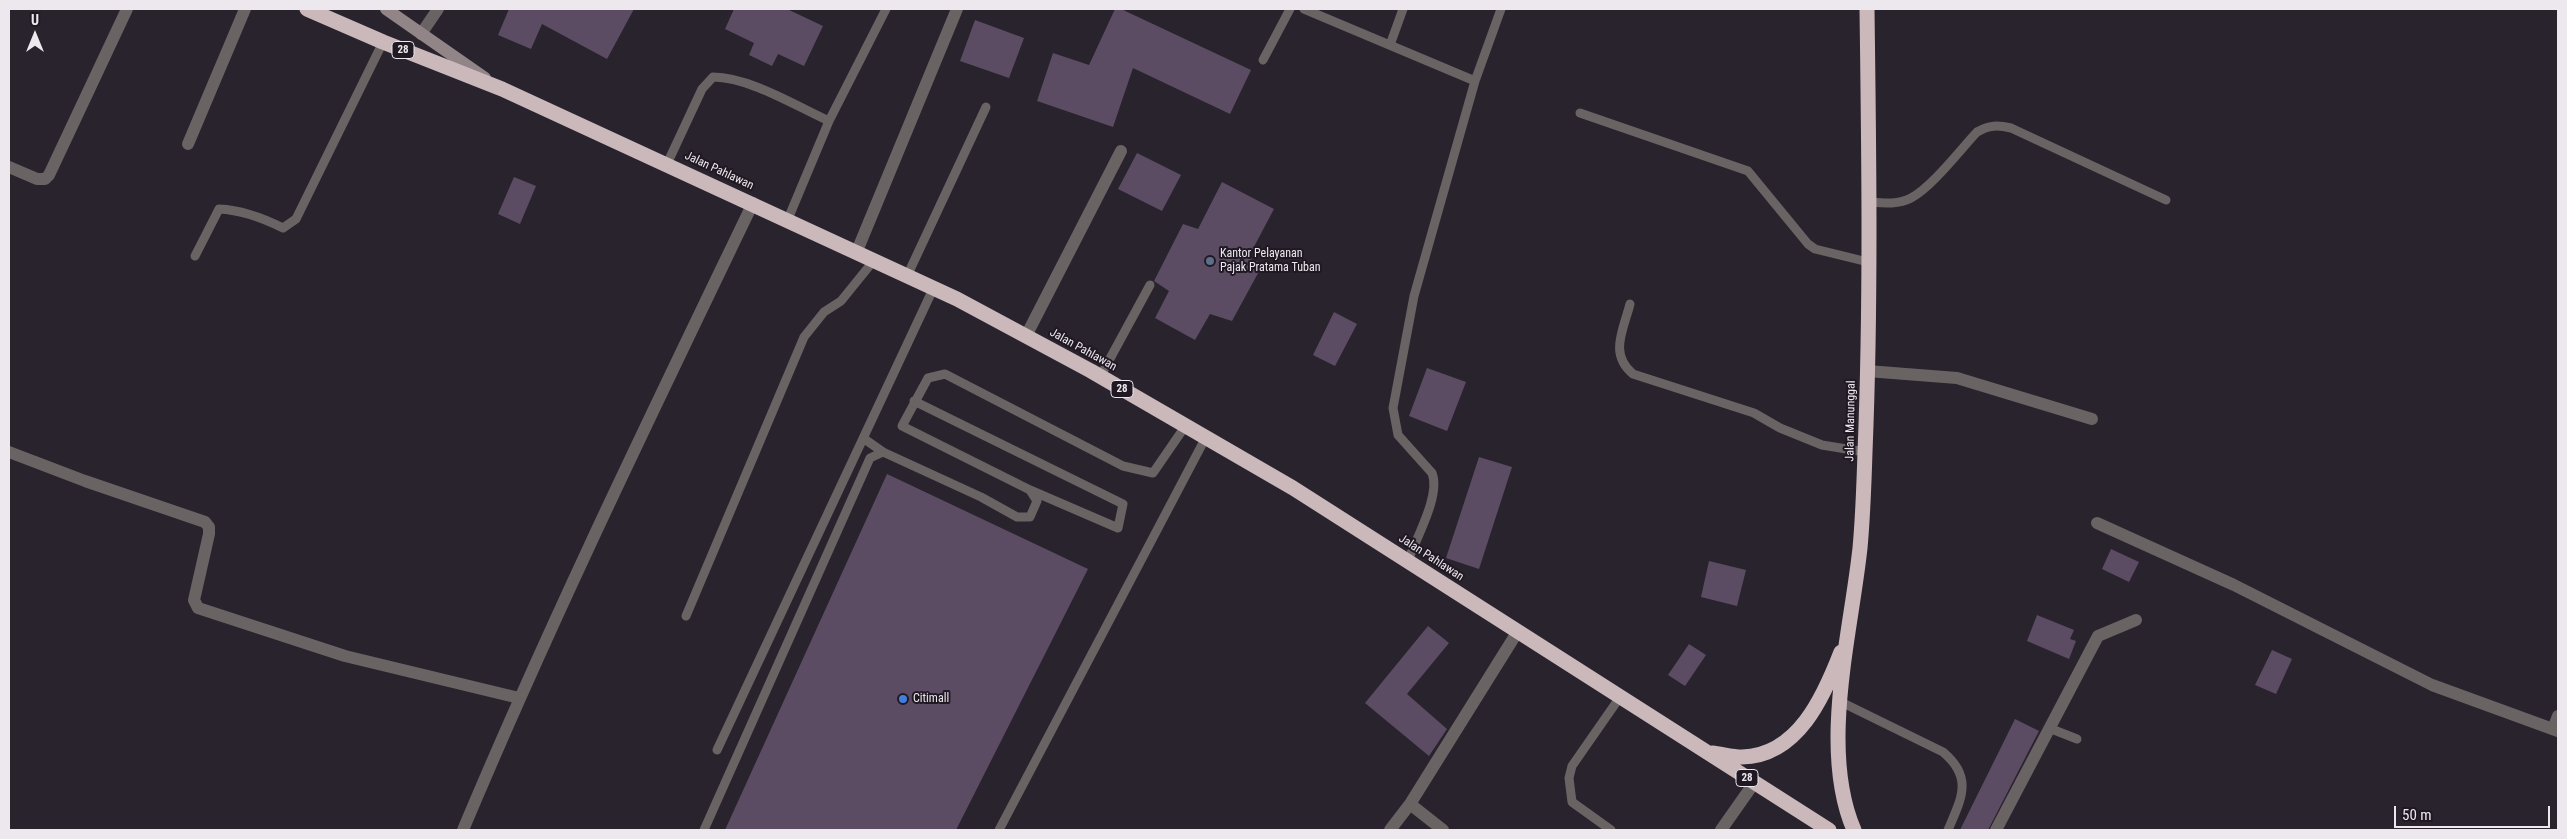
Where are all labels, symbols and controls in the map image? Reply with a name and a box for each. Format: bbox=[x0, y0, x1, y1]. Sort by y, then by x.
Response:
north arrow bbox=[10, 10, 60, 60]
text: U bbox=[31, 12, 39, 28]
road number: 28 bbox=[392, 42, 414, 58]
street label: Jalan Pahlawan bbox=[682, 149, 756, 193]
place label: Kantor Pelayanan Pajak Pratama Tuban bbox=[1220, 247, 1321, 275]
marker: Kantor Pelayanan Pajak Pratama Tuban bbox=[1204, 255, 1216, 267]
street label: Jalan Pahlawan bbox=[1047, 326, 1119, 374]
road number: 28 bbox=[1111, 380, 1133, 398]
street label: Jalan Manunggal bbox=[1843, 380, 1859, 462]
street label: Jalan Pahlawan bbox=[1396, 532, 1466, 584]
place label: Citimall bbox=[913, 692, 949, 706]
marker: Citimall bbox=[897, 693, 909, 705]
road number: 28 bbox=[1736, 770, 1758, 786]
scale bar bbox=[2397, 796, 2553, 828]
text: 50 m bbox=[2402, 806, 2432, 824]

